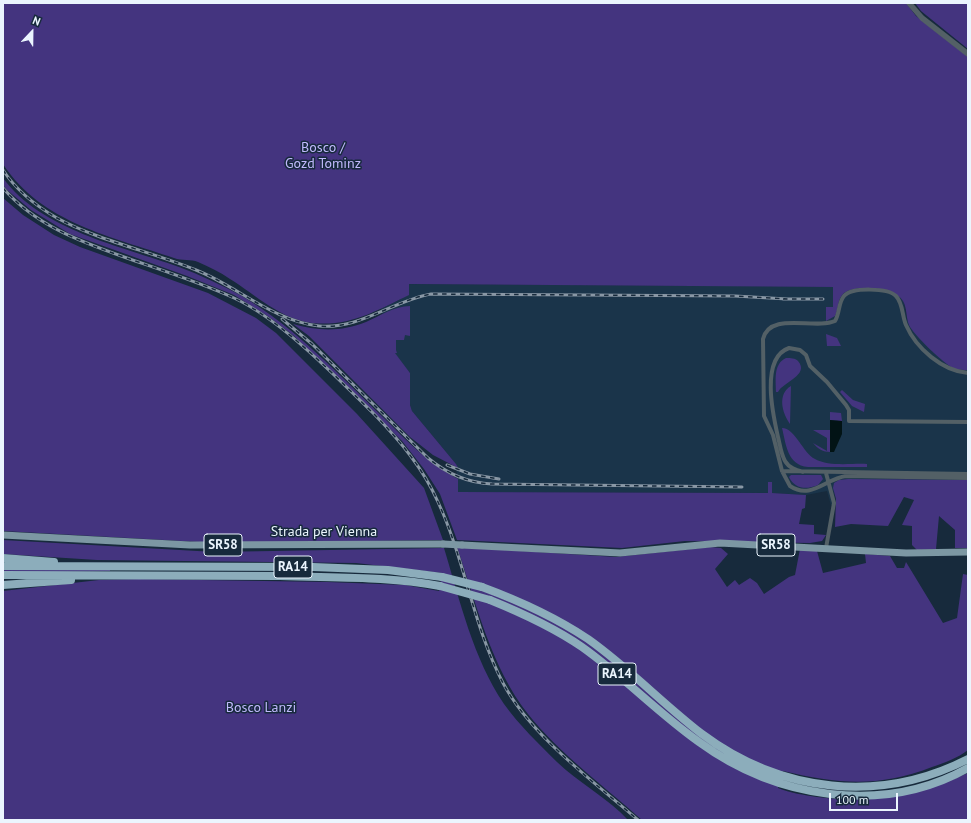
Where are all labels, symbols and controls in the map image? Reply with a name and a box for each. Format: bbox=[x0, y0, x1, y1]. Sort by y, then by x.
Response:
north arrow bbox=[12, 12, 52, 52]
text: N bbox=[31, 13, 42, 29]
park label: Bosco / Gozd Tominz bbox=[285, 140, 361, 172]
street label: Strada per Vienna bbox=[271, 524, 377, 540]
road number: SR58 bbox=[204, 534, 242, 556]
road number: SR58 bbox=[757, 534, 795, 556]
road number: RA14 bbox=[274, 556, 312, 578]
road number: RA14 bbox=[598, 663, 636, 685]
park label: Bosco Lanzi bbox=[226, 700, 296, 716]
scale bar bbox=[831, 785, 900, 811]
text: 100 m bbox=[836, 792, 869, 807]

